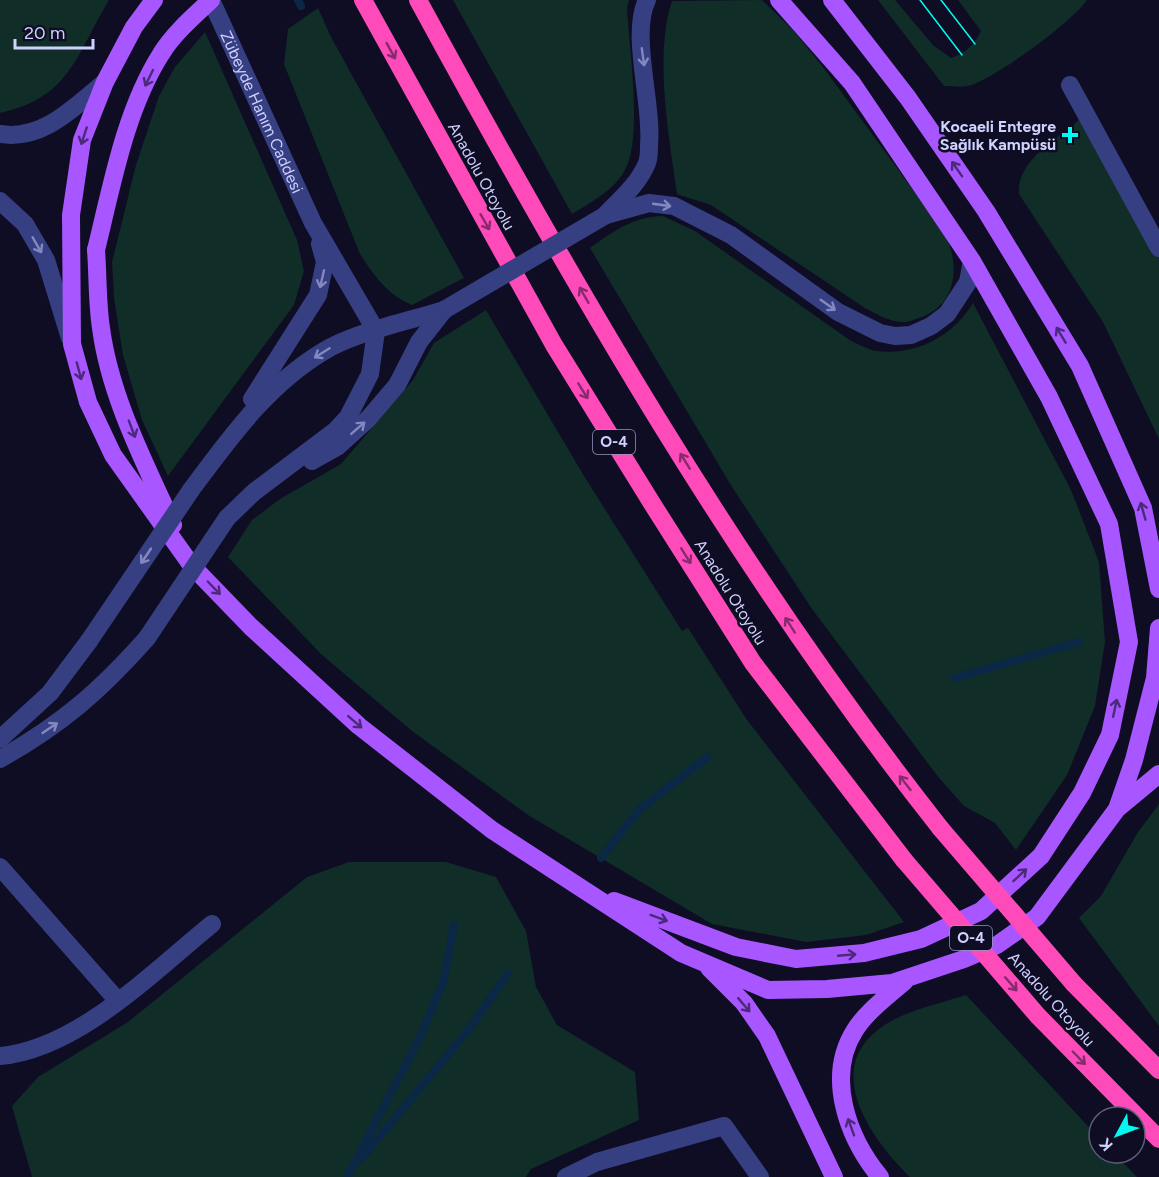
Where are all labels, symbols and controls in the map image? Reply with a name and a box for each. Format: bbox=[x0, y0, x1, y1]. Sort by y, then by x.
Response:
scale bar bbox=[15, 12, 93, 50]
text: 20 m bbox=[24, 22, 65, 44]
street label: Zübeyde Hanım Caddesi bbox=[216, 28, 307, 196]
one-way arrow bbox=[386, 42, 397, 60]
one-way arrow bbox=[637, 47, 648, 67]
one-way arrow bbox=[143, 69, 155, 87]
place label: Kocaeli Entegre Sağlık Kampüsü bbox=[940, 117, 1056, 154]
street label: Anadolu Otoyolu bbox=[444, 119, 519, 234]
one-way arrow bbox=[78, 126, 89, 145]
marker: Kocaeli Entegre Sağlık Kampüsü bbox=[1061, 126, 1079, 144]
one-way arrow bbox=[951, 162, 963, 178]
one-way arrow bbox=[652, 199, 672, 210]
one-way arrow bbox=[479, 213, 491, 230]
one-way arrow bbox=[32, 236, 44, 253]
one-way arrow bbox=[315, 269, 327, 288]
one-way arrow bbox=[578, 286, 589, 304]
one-way arrow bbox=[819, 299, 836, 311]
one-way arrow bbox=[1055, 327, 1067, 344]
one-way arrow bbox=[314, 348, 331, 360]
one-way arrow bbox=[74, 361, 85, 380]
one-way arrow bbox=[577, 382, 589, 399]
one-way arrow bbox=[127, 420, 138, 438]
one-way arrow bbox=[350, 421, 365, 435]
road number: O-4 bbox=[593, 430, 635, 454]
one-way arrow bbox=[679, 453, 691, 470]
one-way arrow bbox=[1137, 502, 1148, 521]
street label: Anadolu Otoyolu bbox=[691, 536, 771, 648]
one-way arrow bbox=[140, 547, 153, 564]
one-way arrow bbox=[680, 547, 692, 564]
one-way arrow bbox=[206, 581, 221, 596]
one-way arrow bbox=[784, 618, 796, 634]
one-way arrow bbox=[1110, 699, 1121, 719]
one-way arrow bbox=[347, 715, 362, 729]
one-way arrow bbox=[41, 722, 57, 734]
one-way arrow bbox=[898, 775, 911, 791]
one-way arrow bbox=[1013, 868, 1028, 882]
one-way arrow bbox=[649, 913, 668, 924]
road number: O-4 bbox=[950, 926, 992, 950]
street label: Anadolu Otoyolu bbox=[1004, 948, 1099, 1050]
one-way arrow bbox=[837, 949, 857, 960]
one-way arrow bbox=[1004, 976, 1017, 992]
one-way arrow bbox=[737, 997, 751, 1012]
one-way arrow bbox=[1072, 1050, 1086, 1065]
north arrow bbox=[1087, 1105, 1147, 1165]
one-way arrow bbox=[845, 1118, 856, 1136]
text: K bbox=[1095, 1134, 1117, 1155]

